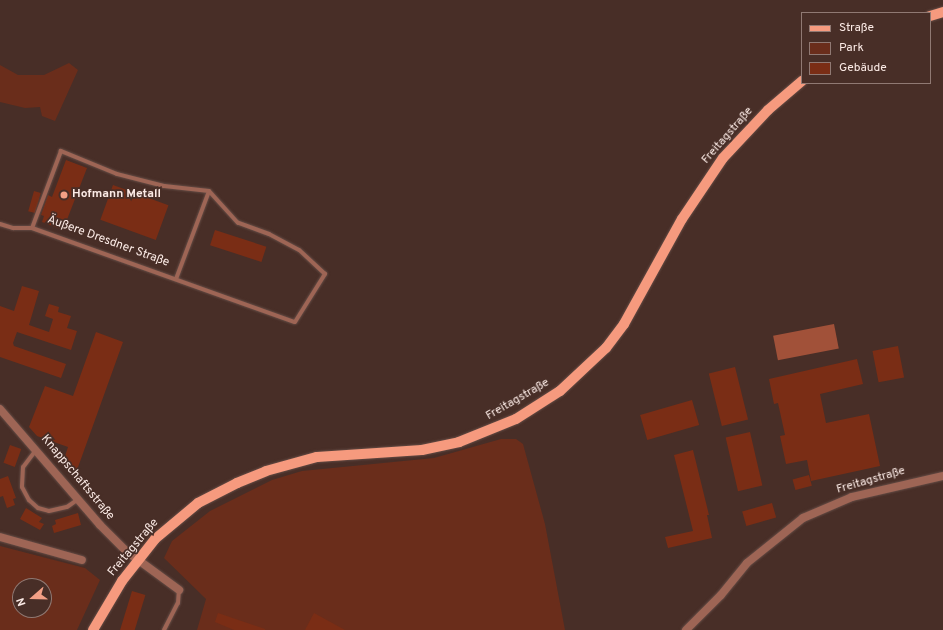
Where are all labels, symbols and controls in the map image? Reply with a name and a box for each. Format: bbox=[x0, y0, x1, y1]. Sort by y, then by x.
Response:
legend bbox=[801, 12, 931, 84]
text: Straße bbox=[839, 20, 874, 36]
text: Park bbox=[839, 40, 864, 56]
text: Gebäude bbox=[839, 60, 887, 76]
street label: Freitagstraße bbox=[699, 105, 757, 167]
place label: Hofmann Metall bbox=[72, 188, 161, 202]
marker: Hofmann Metall bbox=[59, 190, 69, 200]
street label: Äußere Dresdner Straße bbox=[45, 213, 171, 271]
street label: Freitagstraße bbox=[484, 376, 552, 424]
street label: Knappschaftsstraße bbox=[37, 432, 117, 524]
street label: Freitagstraße bbox=[835, 464, 907, 498]
street label: Freitagstraße bbox=[106, 516, 162, 580]
north arrow bbox=[12, 578, 52, 618]
text: N bbox=[14, 596, 30, 608]

